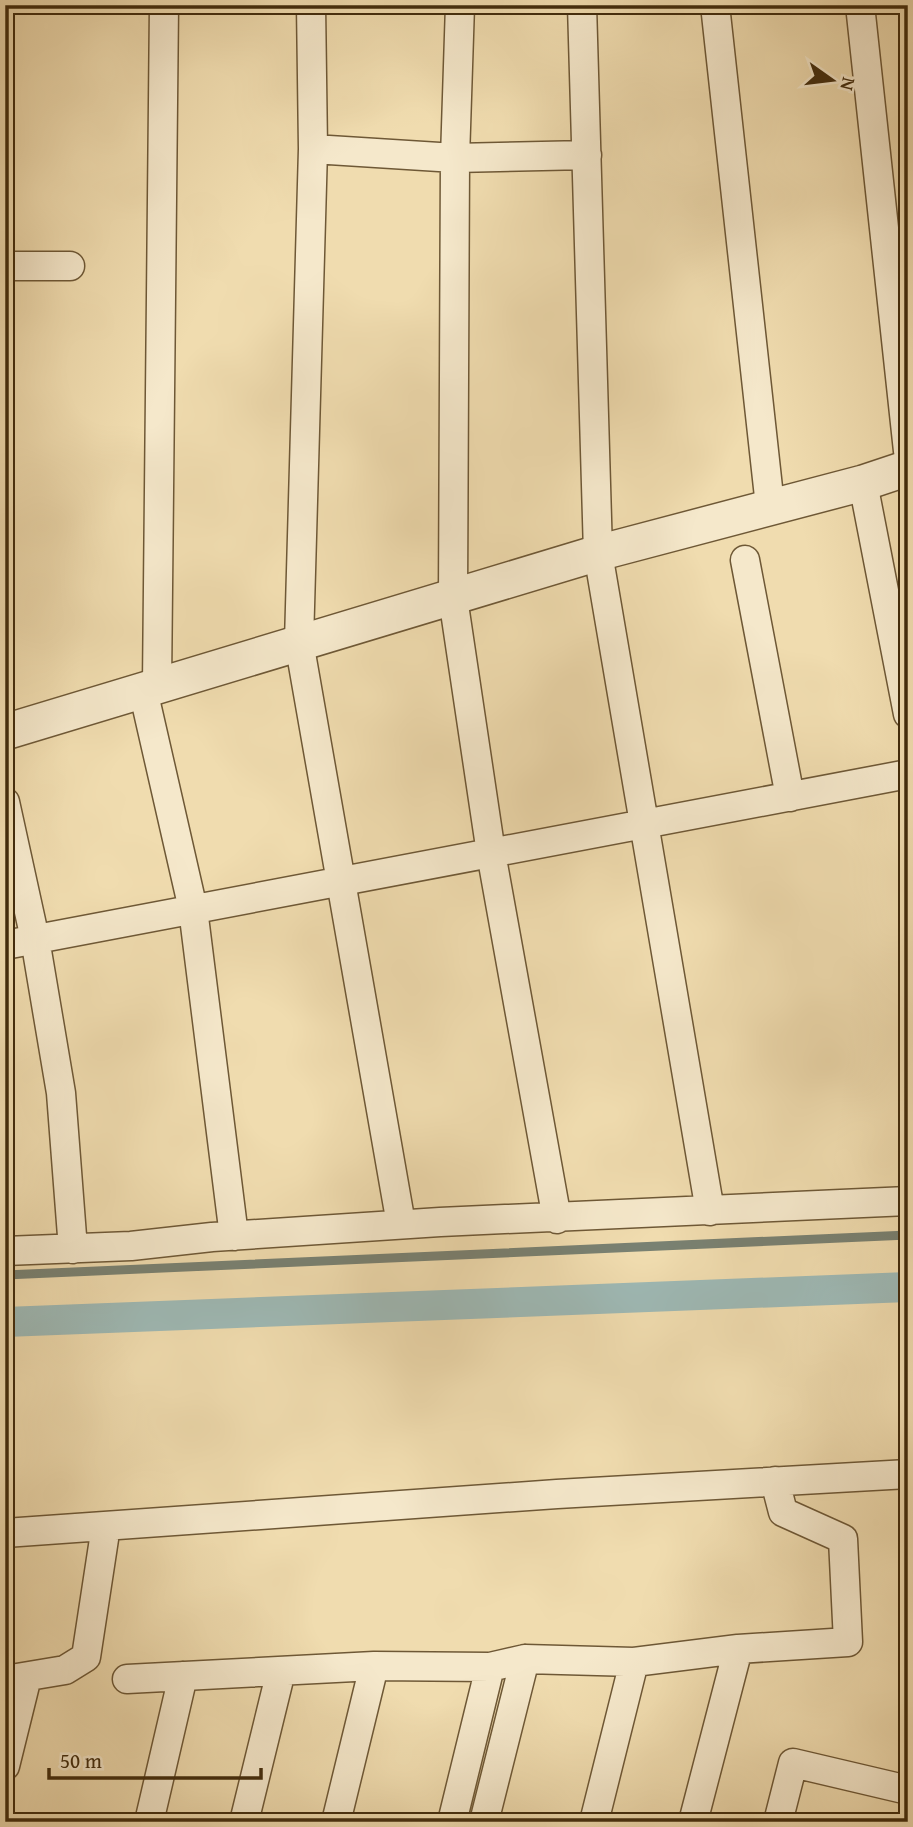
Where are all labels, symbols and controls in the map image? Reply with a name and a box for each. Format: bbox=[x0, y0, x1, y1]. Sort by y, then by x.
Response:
north arrow bbox=[797, 46, 867, 116]
text: N bbox=[833, 75, 864, 94]
scale bar bbox=[49, 1736, 261, 1780]
text: 50 m bbox=[60, 1745, 102, 1776]

